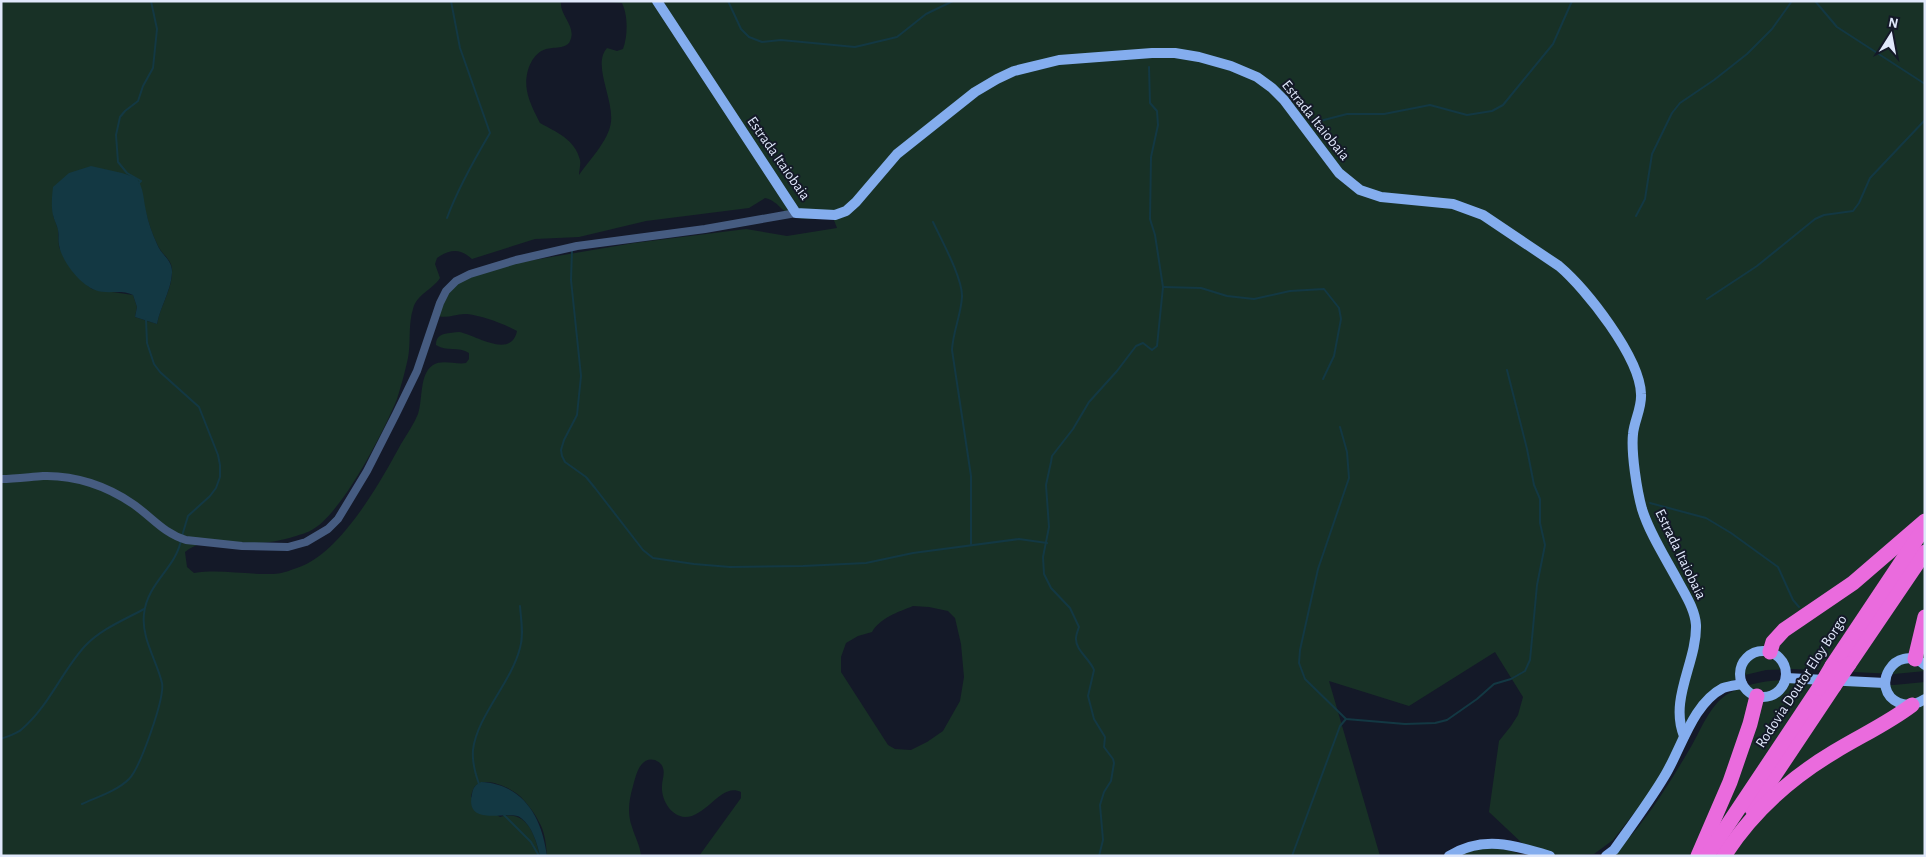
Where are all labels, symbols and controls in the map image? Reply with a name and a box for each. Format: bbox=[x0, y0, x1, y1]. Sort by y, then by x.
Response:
north arrow bbox=[1866, 10, 1916, 60]
text: N bbox=[1887, 15, 1899, 31]
street label: Estrada Itaiobaia bbox=[1279, 77, 1352, 163]
street label: Estrada Itaiobaia bbox=[744, 114, 813, 203]
street label: Estrada Itaiobaia bbox=[1652, 507, 1709, 602]
street label: Rodovia Doutor Eloy Borgo bbox=[1753, 612, 1850, 750]

